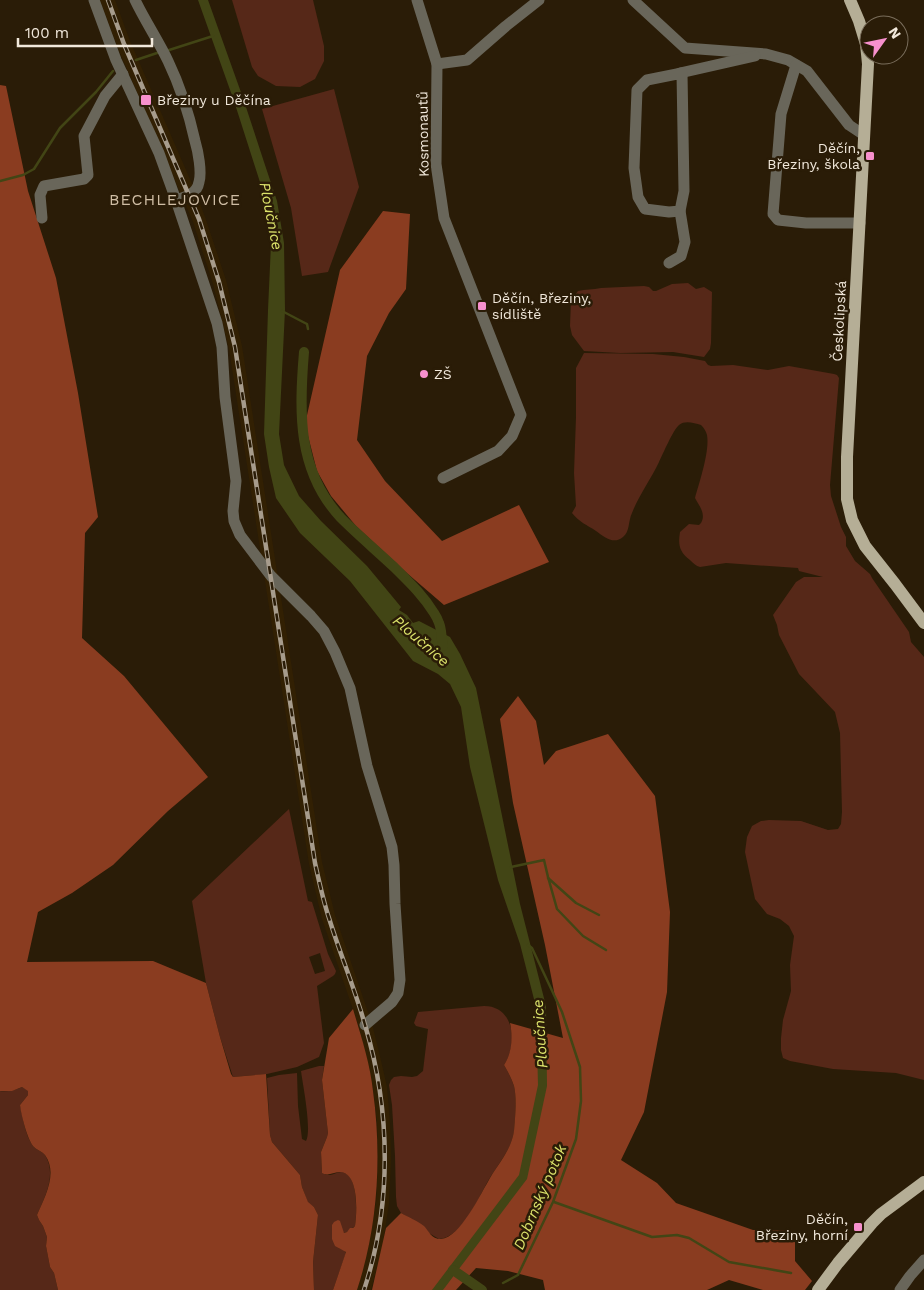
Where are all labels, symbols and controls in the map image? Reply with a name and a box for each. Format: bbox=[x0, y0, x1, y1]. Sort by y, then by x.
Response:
scale bar bbox=[18, 15, 151, 47]
north arrow bbox=[859, 15, 909, 65]
text: 100 m bbox=[25, 24, 69, 42]
text: N bbox=[885, 24, 904, 42]
street label: Kosmonautů bbox=[414, 91, 432, 177]
place label: Březiny u Děčína bbox=[157, 92, 271, 108]
marker: Březiny u Děčína bbox=[139, 93, 153, 107]
place label: Děčín, Březiny, škola bbox=[767, 140, 860, 172]
marker: Děčín, Březiny, škola bbox=[864, 150, 876, 162]
water label: Ploučnice bbox=[256, 180, 286, 252]
district label: BECHLEJOVICE bbox=[109, 190, 241, 209]
street label: Českolipská bbox=[829, 280, 849, 362]
place label: Děčín, Březiny, sídliště bbox=[492, 290, 591, 322]
marker: Děčín, Březiny, sídliště bbox=[476, 300, 488, 312]
place label: ZŠ bbox=[434, 366, 452, 382]
marker: ZŠ bbox=[418, 368, 430, 380]
water label: Ploučnice bbox=[389, 612, 453, 670]
water label: Ploučnice bbox=[529, 999, 551, 1069]
water label: Dobrnský potok bbox=[510, 1141, 571, 1252]
place label: Děčín, Březiny, horní bbox=[756, 1211, 848, 1243]
marker: Děčín, Březiny, horní bbox=[852, 1221, 864, 1233]

